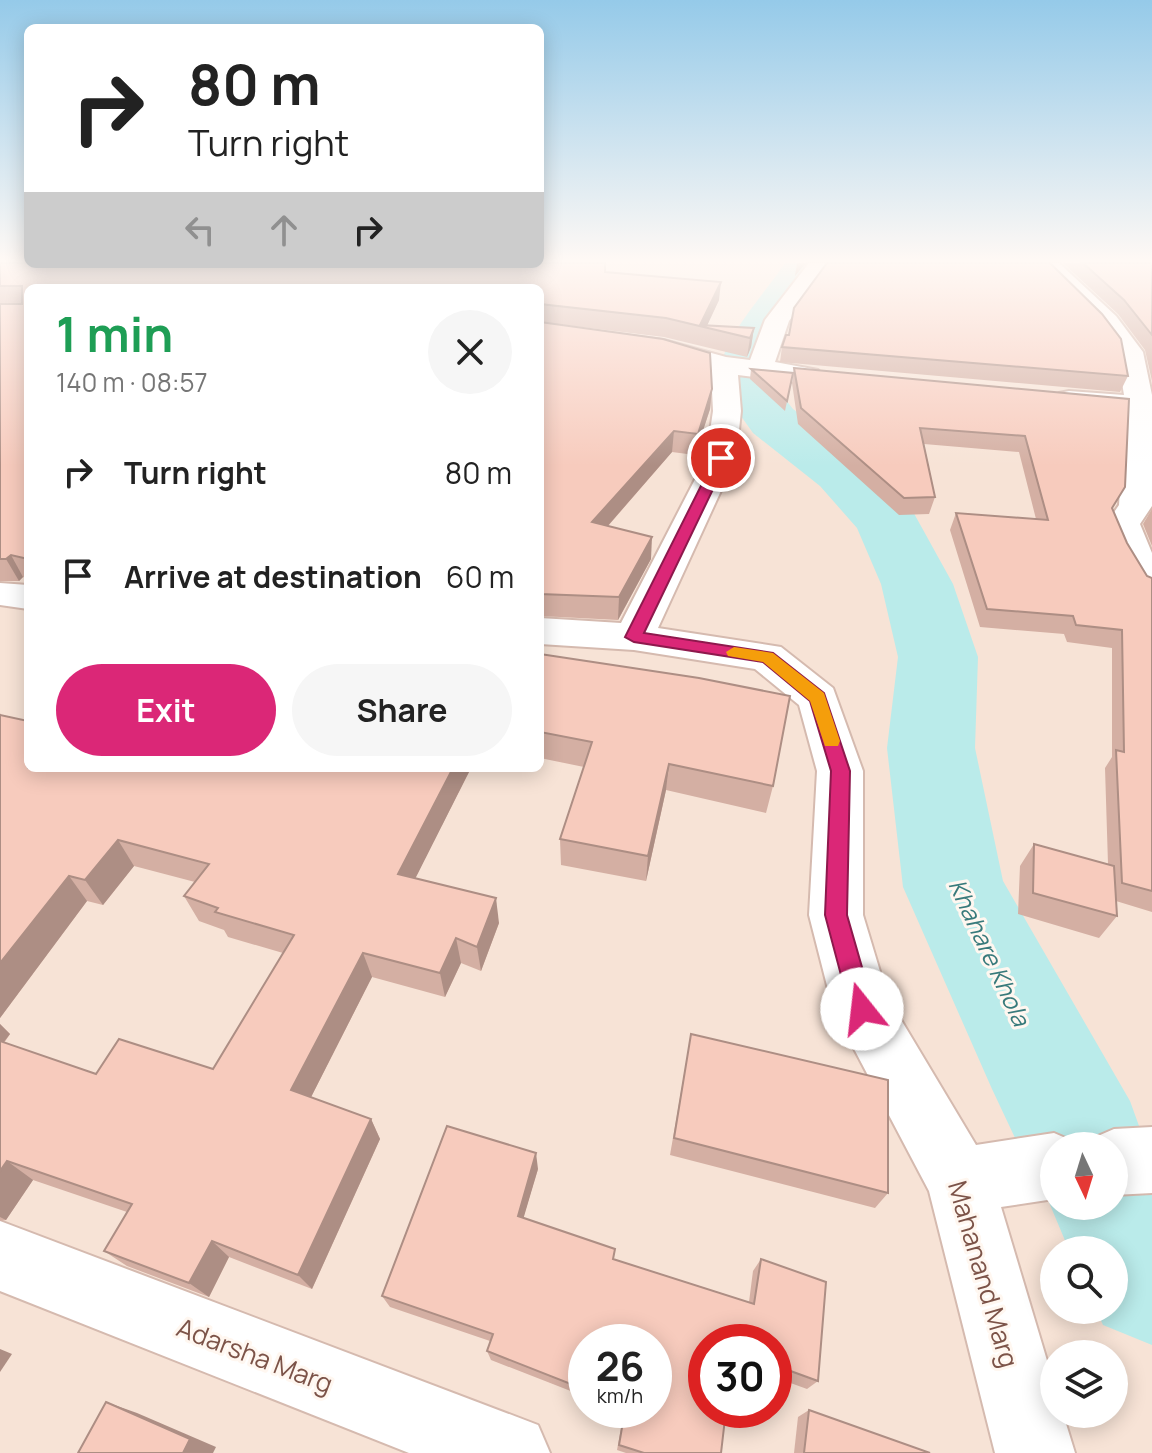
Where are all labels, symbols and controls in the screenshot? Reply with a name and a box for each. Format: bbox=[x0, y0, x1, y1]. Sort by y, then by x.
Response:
text: 80 m bbox=[188, 45, 321, 122]
icon: right bbox=[56, 56, 160, 160]
text: Turn right bbox=[188, 118, 349, 167]
icon: left bbox=[178, 208, 222, 252]
icon: ahead bbox=[262, 208, 306, 252]
icon: right bbox=[346, 208, 390, 252]
text: 1 min bbox=[56, 301, 173, 366]
button: close bbox=[428, 310, 512, 394]
text: 140 m · 08:57 bbox=[56, 364, 208, 400]
pin bbox=[687, 424, 755, 492]
icon: arrive bbox=[699, 436, 743, 480]
icon: right bbox=[56, 450, 100, 494]
text: Turn right bbox=[124, 452, 267, 493]
text: 80 m bbox=[445, 452, 512, 493]
icon: arrive bbox=[56, 554, 100, 598]
text: Arrive at destination bbox=[124, 556, 422, 597]
text: 60 m bbox=[446, 556, 514, 597]
button: Exit bbox=[56, 664, 276, 756]
button: Share bbox=[292, 664, 512, 756]
water label: Khahare Khola bbox=[942, 873, 1039, 1032]
position arrow bbox=[820, 967, 904, 1051]
north arrow bbox=[1040, 1132, 1128, 1220]
map controls bbox=[1040, 1132, 1128, 1428]
street label: Mahanand Marg bbox=[940, 1176, 1028, 1372]
button: search bbox=[1040, 1236, 1128, 1324]
street label: Adarsha Marg bbox=[172, 1309, 338, 1401]
speed limit sign: 30 bbox=[688, 1324, 792, 1428]
text: 26 bbox=[596, 1338, 644, 1393]
button: layers bbox=[1040, 1340, 1128, 1428]
text: km/h bbox=[597, 1382, 643, 1409]

